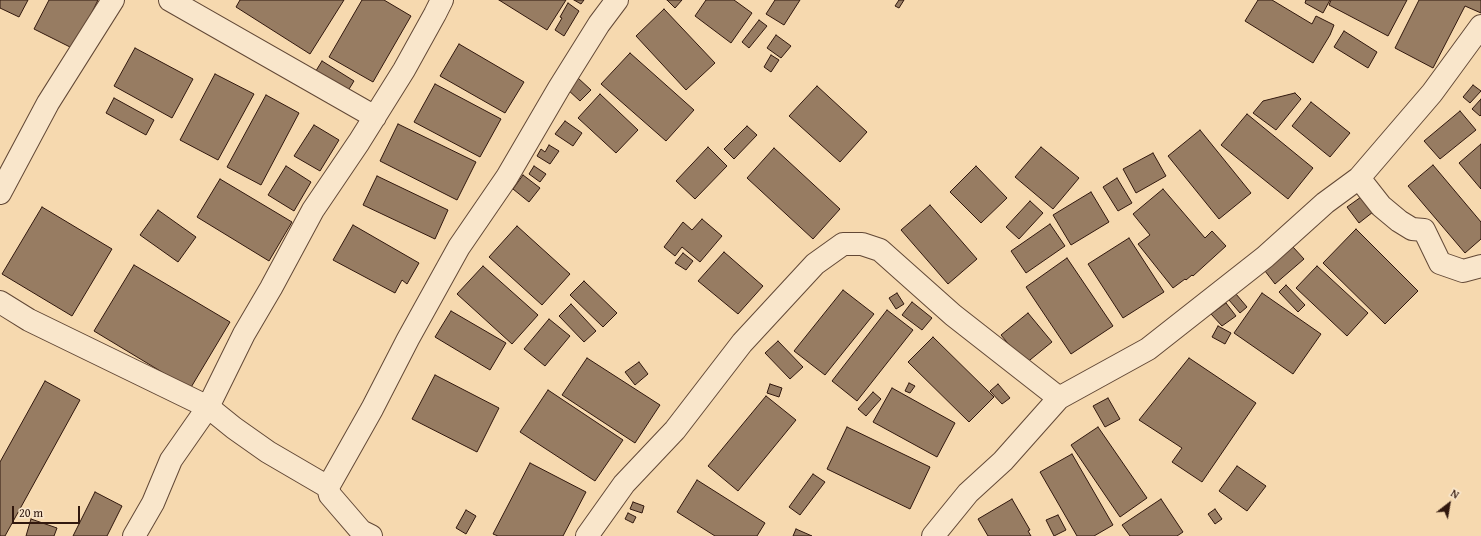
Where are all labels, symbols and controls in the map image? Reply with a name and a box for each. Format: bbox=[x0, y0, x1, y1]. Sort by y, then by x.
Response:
north arrow bbox=[1429, 484, 1469, 524]
text: N bbox=[1448, 485, 1462, 502]
scale bar bbox=[14, 498, 82, 524]
text: 20 m bbox=[19, 504, 43, 521]

